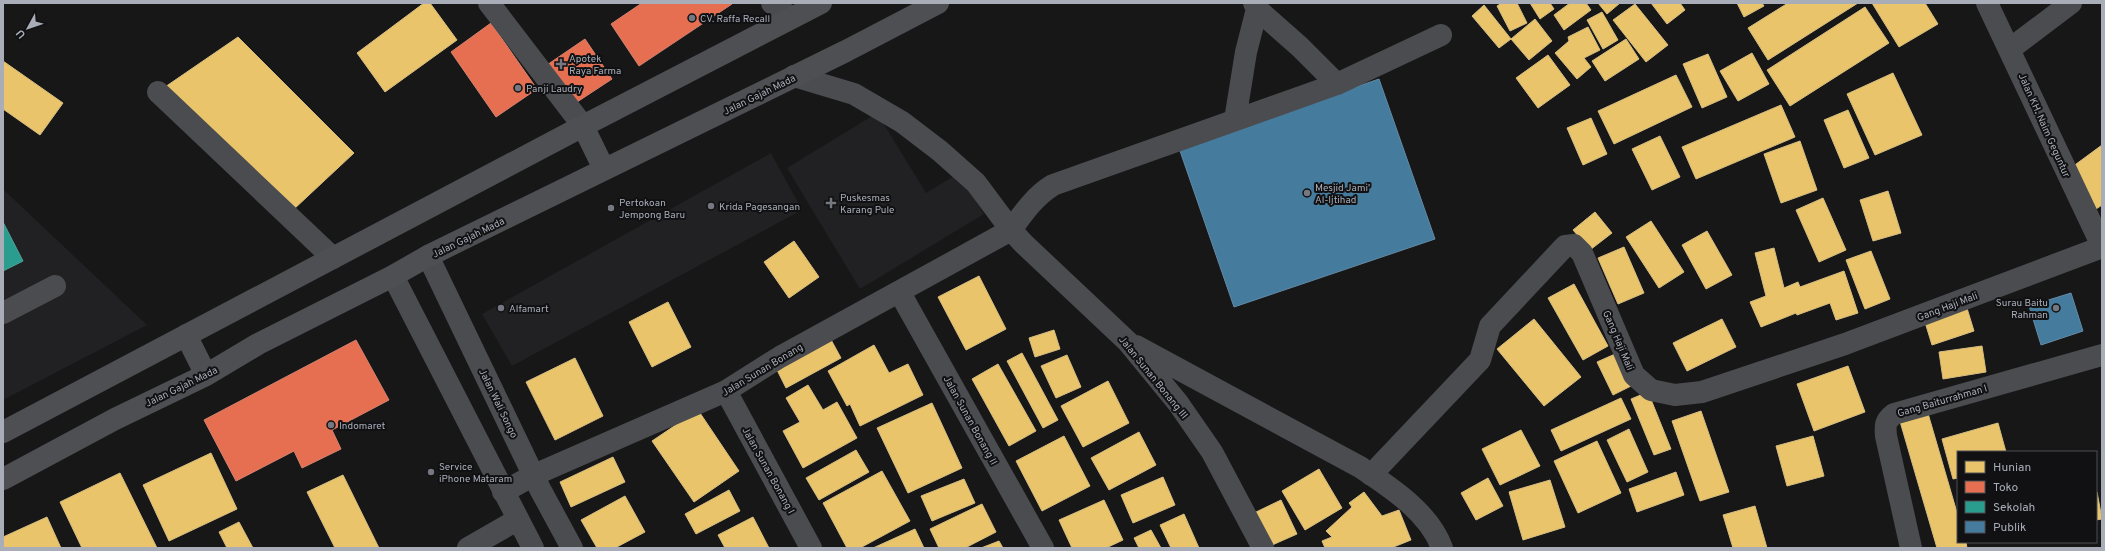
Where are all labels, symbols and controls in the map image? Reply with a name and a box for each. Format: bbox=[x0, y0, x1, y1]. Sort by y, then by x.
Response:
north arrow bbox=[8, 8, 48, 48]
marker: CV. Raffa Recall bbox=[687, 13, 697, 23]
place label: CV. Raffa Recall bbox=[700, 13, 770, 26]
text: U bbox=[13, 26, 29, 41]
place label: Apotek Raya Farma bbox=[569, 53, 621, 78]
marker: Apotek Raya Farma bbox=[556, 59, 566, 69]
street label: Jalan Gajah Mada bbox=[721, 72, 798, 118]
street label: Jalan KH. Naim Geguntur bbox=[2015, 72, 2073, 180]
marker: Panji Laudry bbox=[513, 83, 523, 93]
place label: Panji Laudry bbox=[526, 83, 582, 96]
place label: Mesjid Jami' Al-Ijtihad bbox=[1315, 182, 1370, 207]
marker: Mesjid Jami' Al-Ijtihad bbox=[1302, 188, 1312, 198]
place label: Puskesmas Karang Pule bbox=[840, 192, 894, 217]
place label: Pertokoan Jempong Baru bbox=[619, 197, 685, 222]
marker: Puskesmas Karang Pule bbox=[825, 197, 837, 209]
marker: Krida Pagesangan bbox=[706, 201, 716, 211]
place label: Krida Pagesangan bbox=[719, 201, 800, 214]
marker: Pertokoan Jempong Baru bbox=[606, 203, 616, 213]
street label: Jalan Gajah Mada bbox=[430, 215, 507, 261]
street label: Gang Haji Mali bbox=[1915, 290, 1980, 325]
place label: Surau Baitu Rahman bbox=[1996, 297, 2048, 322]
marker: Alfamart bbox=[496, 303, 506, 313]
place label: Alfamart bbox=[509, 303, 549, 316]
marker: Surau Baitu Rahman bbox=[2051, 303, 2061, 313]
street label: Gang Haji Mali bbox=[1599, 309, 1636, 373]
street label: Jalan Sunan Bonang III bbox=[1115, 334, 1190, 422]
street label: Jalan Sunan Bonang bbox=[720, 341, 806, 400]
street label: Jalan Gajah Mada bbox=[143, 364, 220, 410]
street label: Jalan Wali Songo bbox=[475, 367, 520, 441]
street label: Jalan Sunan Bonang II bbox=[940, 374, 1000, 468]
street label: Gang Baiturrahman I bbox=[1896, 382, 1989, 421]
marker: Indomaret bbox=[326, 420, 336, 430]
place label: Indomaret bbox=[339, 420, 386, 433]
street label: Jalan Sunan Bonang I bbox=[738, 425, 797, 516]
legend bbox=[1957, 451, 2097, 543]
text: Hunian bbox=[1993, 460, 2031, 476]
place label: Service iPhone Mataram bbox=[439, 461, 512, 486]
marker: Service iPhone Mataram bbox=[426, 467, 436, 477]
text: Toko bbox=[1993, 480, 2019, 496]
text: Sekolah bbox=[1993, 500, 2035, 516]
text: Publik bbox=[1993, 520, 2026, 536]

